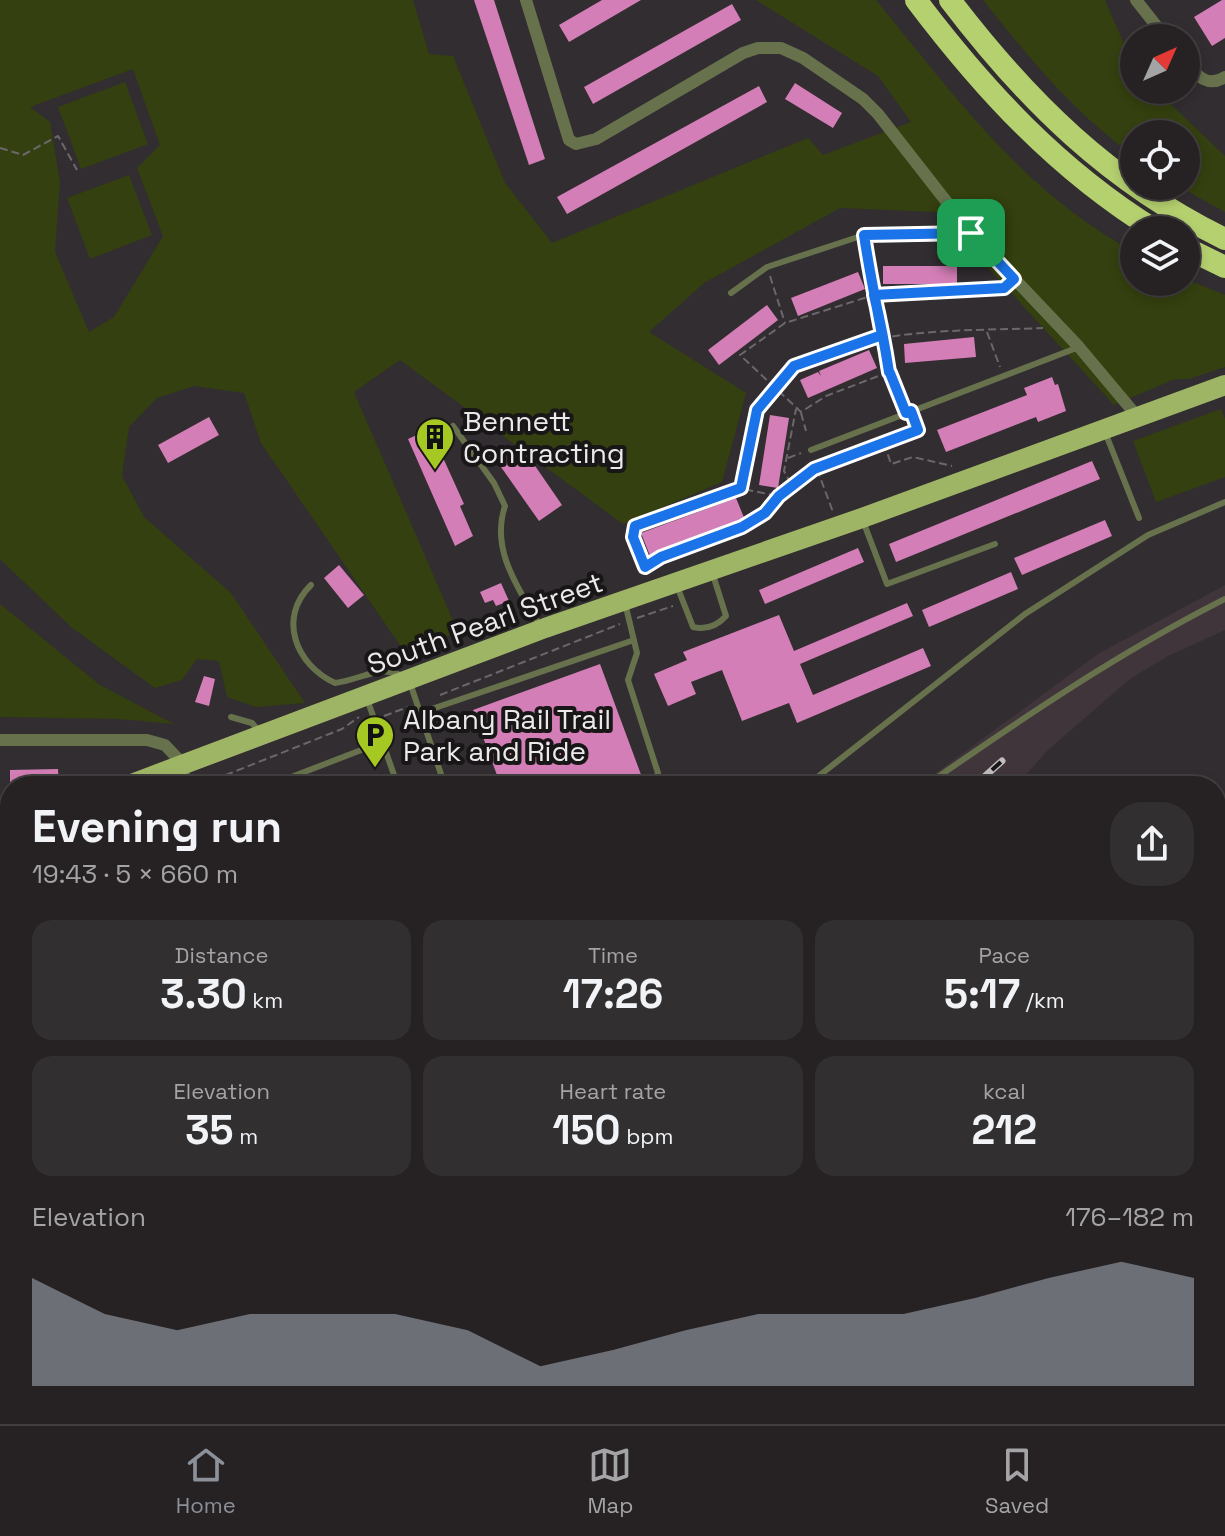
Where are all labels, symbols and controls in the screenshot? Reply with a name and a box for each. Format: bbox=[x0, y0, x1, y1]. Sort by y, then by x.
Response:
north arrow bbox=[1120, 24, 1200, 104]
map controls bbox=[1120, 24, 1200, 296]
button: locate bbox=[1120, 120, 1200, 200]
pin bbox=[937, 199, 1005, 267]
icon: arrive bbox=[949, 211, 993, 255]
button: layers bbox=[1120, 216, 1200, 296]
place label: Bennett Contracting bbox=[463, 403, 625, 471]
building icon: Bennett Contracting bbox=[414, 416, 456, 471]
street label: South Pearl Street bbox=[362, 564, 608, 682]
place label: Albany Rail Trail Park and Ride bbox=[403, 701, 611, 769]
parking icon: Albany Rail Trail Park and Ride bbox=[354, 714, 396, 769]
text: Evening run bbox=[32, 799, 282, 855]
button: share bbox=[1110, 802, 1194, 886]
text: 19:43 · 5 × 660 m bbox=[32, 857, 238, 891]
text: Distance bbox=[175, 941, 269, 969]
text: Time bbox=[588, 941, 638, 969]
text: Pace bbox=[979, 941, 1030, 969]
text: 3.30 bbox=[160, 969, 247, 1020]
text: 17:26 bbox=[563, 969, 663, 1020]
text: 5:17 bbox=[944, 969, 1020, 1020]
text: km bbox=[247, 986, 283, 1014]
text: /km bbox=[1020, 986, 1065, 1014]
text: Elevation bbox=[173, 1077, 270, 1105]
text: Heart rate bbox=[560, 1077, 666, 1105]
text: kcal bbox=[983, 1077, 1026, 1105]
text: 35 bbox=[185, 1105, 234, 1156]
text: 150 bbox=[553, 1105, 621, 1156]
text: 212 bbox=[972, 1105, 1037, 1156]
text: m bbox=[234, 1122, 258, 1150]
text: bpm bbox=[621, 1122, 673, 1150]
text: Elevation bbox=[32, 1200, 146, 1234]
text: 176–182 m bbox=[1065, 1200, 1194, 1234]
tab: Home bbox=[176, 1443, 236, 1519]
tab: Map bbox=[587, 1443, 633, 1519]
tab: Saved bbox=[985, 1443, 1049, 1519]

